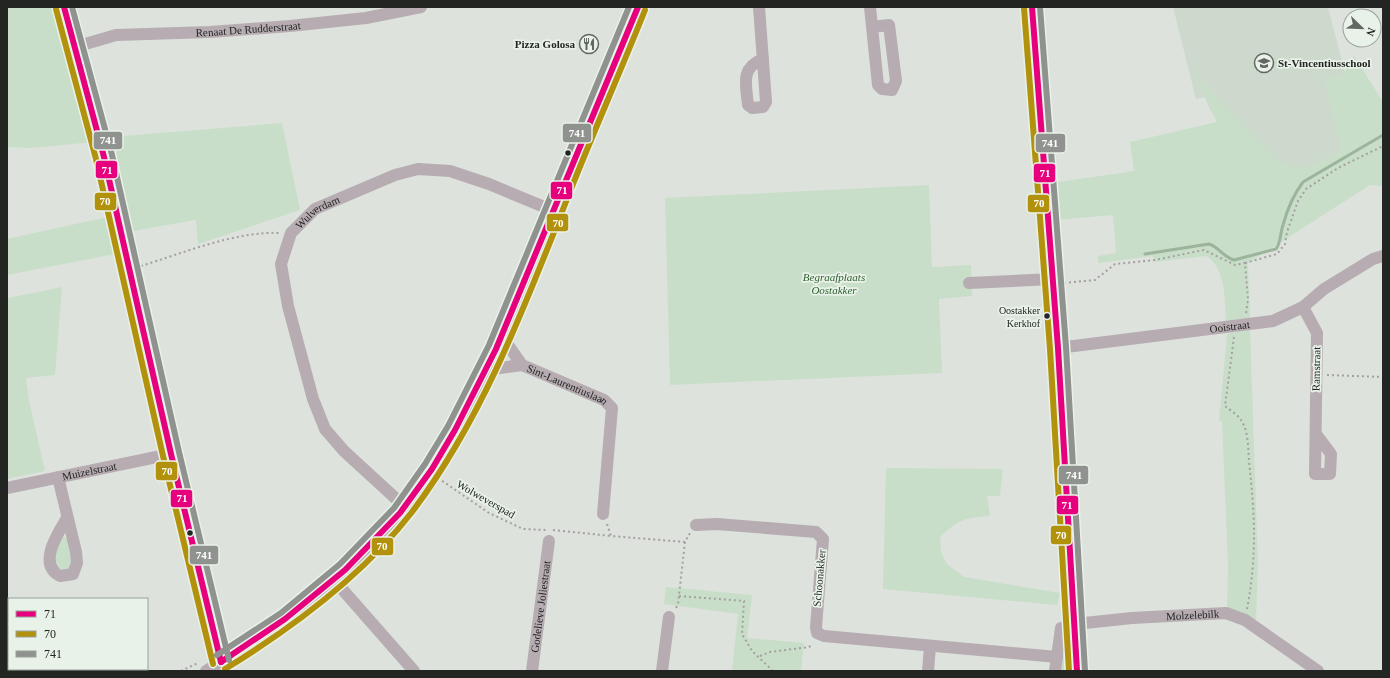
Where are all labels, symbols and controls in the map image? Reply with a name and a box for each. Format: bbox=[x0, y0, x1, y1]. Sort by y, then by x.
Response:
north arrow bbox=[1342, 8, 1382, 48]
street label: Renaat De Rudderstraat bbox=[195, 19, 301, 38]
text: N bbox=[1364, 26, 1378, 38]
restaurant icon: Pizza Golosa bbox=[578, 33, 600, 55]
place label: Pizza Golosa bbox=[515, 38, 575, 50]
school or university icon: St-Vincentiusschool bbox=[1253, 52, 1275, 74]
place label: St-Vincentiusschool bbox=[1278, 57, 1371, 69]
line badge: 741 bbox=[562, 123, 592, 143]
text: 741 bbox=[569, 127, 585, 139]
line badge: 741 bbox=[93, 131, 123, 150]
line badge: 741 bbox=[1035, 133, 1066, 153]
text: 741 bbox=[100, 134, 116, 146]
text: 741 bbox=[1042, 137, 1058, 149]
unlabelled marker bbox=[563, 148, 573, 158]
line badge: 71 bbox=[95, 160, 118, 179]
line badge: 71 bbox=[1033, 163, 1056, 183]
text: 71 bbox=[102, 164, 113, 176]
text: 71 bbox=[1040, 167, 1051, 179]
line badge: 71 bbox=[550, 181, 573, 200]
text: 71 bbox=[557, 184, 568, 196]
line badge: 70 bbox=[94, 192, 117, 211]
street label: Wulverdam bbox=[293, 193, 342, 231]
line badge: 70 bbox=[1027, 194, 1050, 213]
text: 70 bbox=[100, 195, 111, 207]
text: 70 bbox=[1034, 197, 1045, 209]
line badge: 70 bbox=[546, 213, 569, 232]
text: 70 bbox=[553, 217, 564, 229]
park label: Begraafplaats Oostakker bbox=[803, 271, 865, 296]
place label: Oostakker Kerkhof bbox=[999, 305, 1041, 329]
marker: Oostakker Kerkhof bbox=[1042, 311, 1052, 321]
street label: Ooistraat bbox=[1209, 318, 1250, 335]
street label: Ramstraat bbox=[1310, 347, 1322, 391]
street label: Sint-Laurentiuslaan bbox=[525, 362, 611, 407]
street label: Muizelstraat bbox=[61, 459, 117, 482]
line badge: 70 bbox=[155, 461, 178, 481]
text: 70 bbox=[162, 465, 173, 477]
line badge: 741 bbox=[1058, 465, 1089, 485]
text: 741 bbox=[1066, 469, 1082, 481]
street label: Wolweverspad bbox=[455, 478, 518, 521]
line badge: 71 bbox=[170, 489, 193, 508]
text: 71 bbox=[177, 492, 188, 504]
line badge: 71 bbox=[1056, 495, 1079, 515]
text: 71 bbox=[1062, 499, 1073, 511]
line badge: 70 bbox=[1050, 525, 1072, 545]
unlabelled marker bbox=[185, 528, 195, 538]
text: 70 bbox=[1056, 529, 1067, 541]
line badge: 70 bbox=[371, 537, 394, 556]
text: 70 bbox=[377, 540, 388, 552]
line badge: 741 bbox=[189, 545, 219, 565]
text: 741 bbox=[196, 549, 212, 561]
street label: Schoonakker bbox=[811, 549, 828, 607]
street label: Godelieve Joliestraat bbox=[528, 560, 552, 653]
legend bbox=[8, 598, 148, 670]
text: 71 bbox=[44, 607, 56, 621]
street label: Molzelebilk bbox=[1166, 607, 1220, 622]
text: 70 bbox=[44, 627, 56, 641]
text: 741 bbox=[44, 647, 62, 661]

